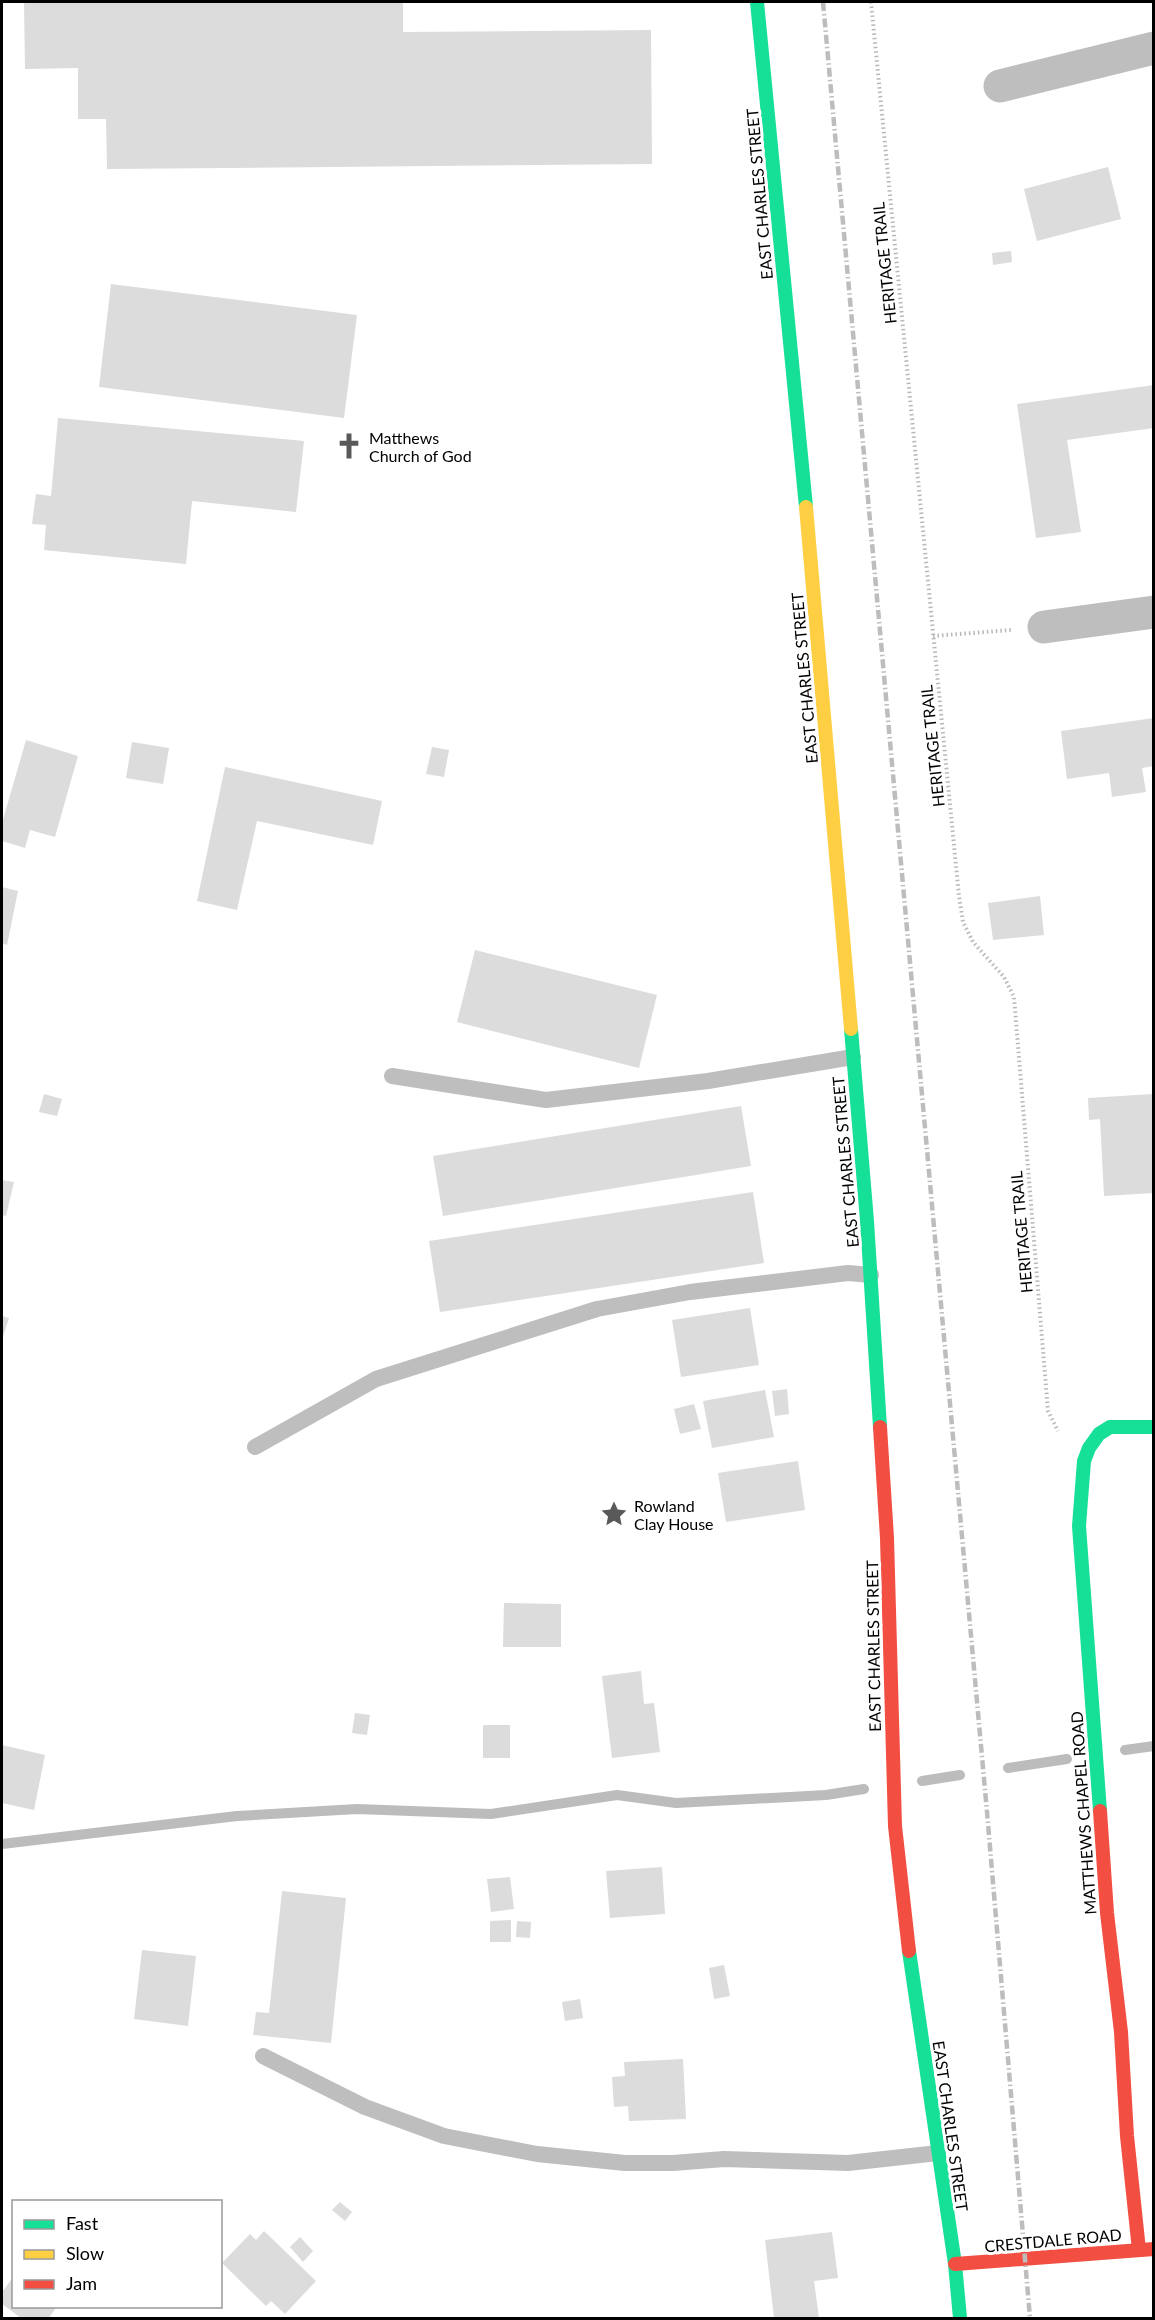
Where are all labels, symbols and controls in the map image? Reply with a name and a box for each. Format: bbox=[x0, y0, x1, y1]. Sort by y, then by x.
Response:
street label: EAST CHARLES STREET bbox=[742, 107, 776, 280]
street label: HERITAGE TRAIL bbox=[868, 201, 900, 325]
place label: Matthews Church of God bbox=[369, 428, 472, 465]
church icon: Matthews Church of God bbox=[334, 431, 364, 461]
street label: EAST CHARLES STREET bbox=[787, 591, 821, 764]
street label: HERITAGE TRAIL bbox=[916, 684, 948, 808]
street label: EAST CHARLES STREET bbox=[828, 1075, 862, 1248]
street label: HERITAGE TRAIL bbox=[1006, 1170, 1036, 1294]
place label: Rowland Clay House bbox=[634, 1496, 714, 1533]
place icon: Rowland Clay House bbox=[599, 1499, 629, 1529]
street label: EAST CHARLES STREET bbox=[862, 1559, 884, 1732]
street label: MATTHEWS CHAPEL ROAD bbox=[1066, 1711, 1100, 1915]
street label: EAST CHARLES STREET bbox=[930, 2040, 972, 2213]
legend bbox=[12, 2200, 222, 2308]
text: Fast bbox=[66, 2212, 99, 2234]
street label: CRESTDALE ROAD bbox=[984, 2225, 1122, 2255]
text: Slow bbox=[66, 2242, 104, 2264]
text: Jam bbox=[66, 2272, 97, 2294]

